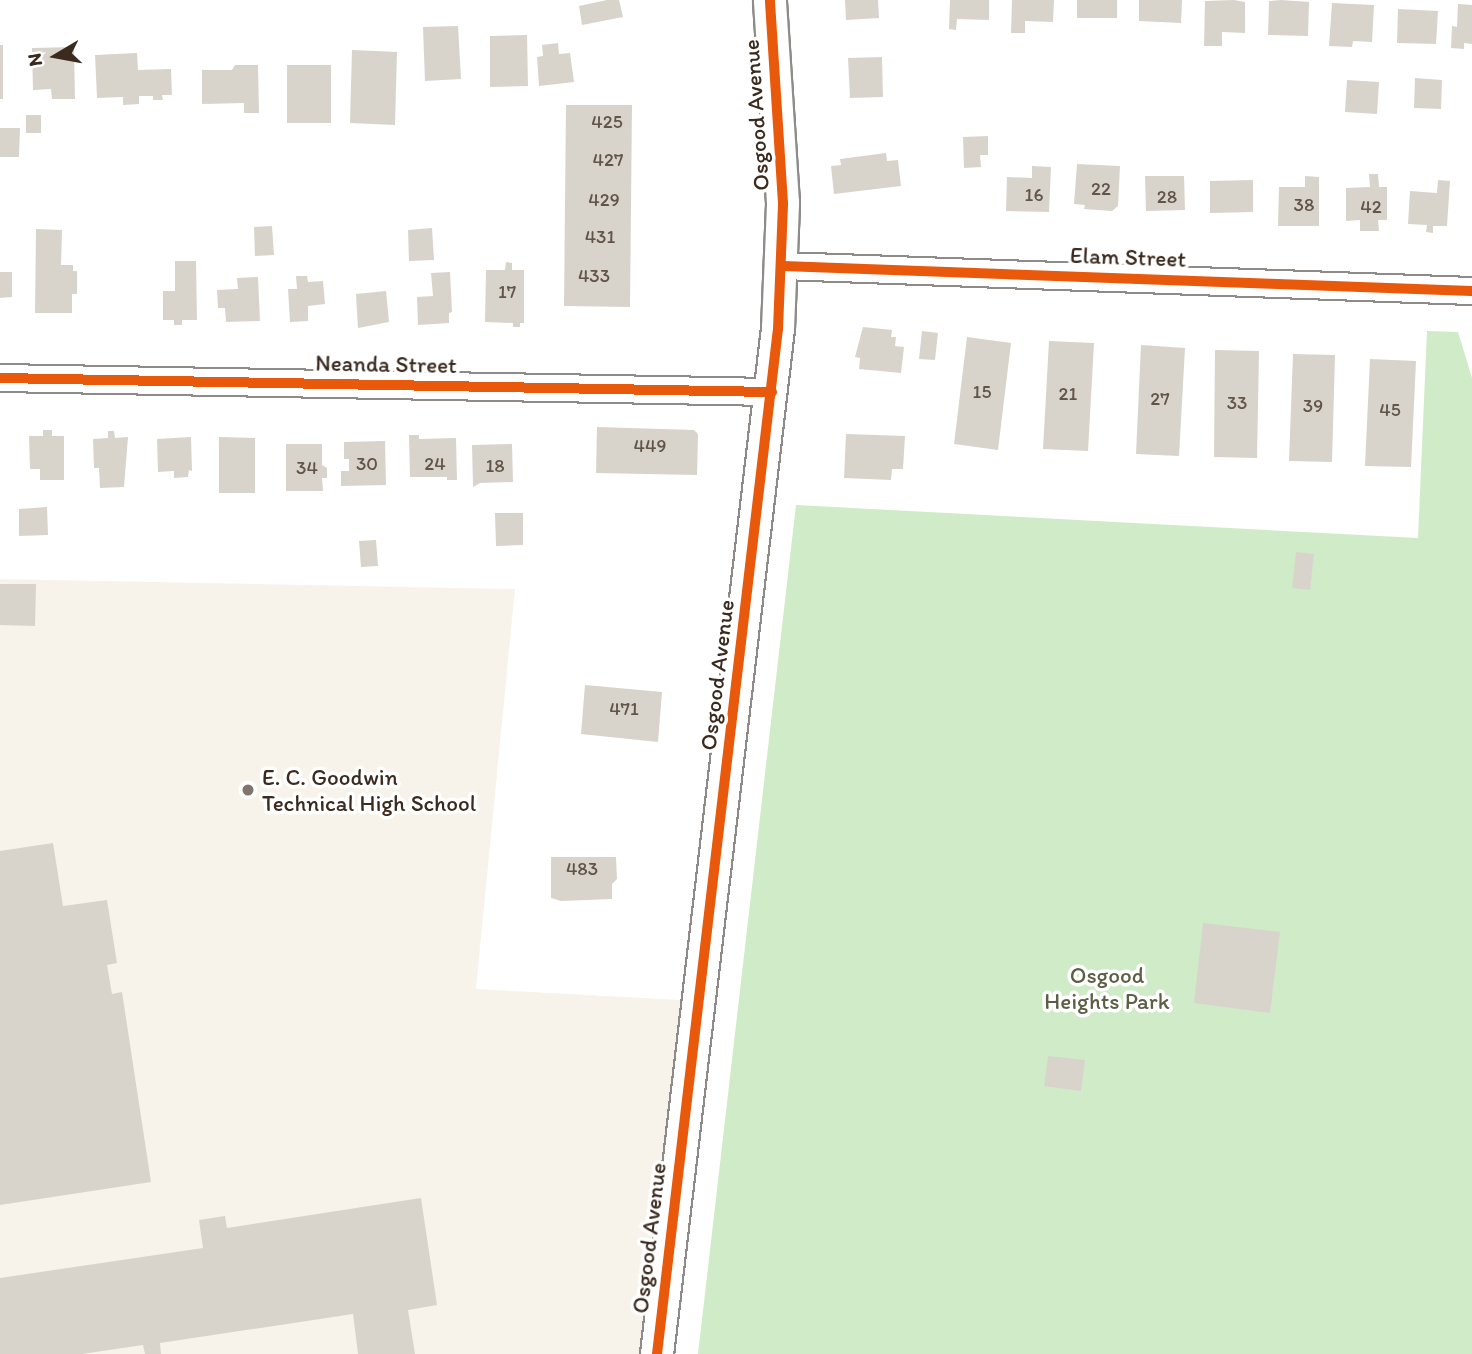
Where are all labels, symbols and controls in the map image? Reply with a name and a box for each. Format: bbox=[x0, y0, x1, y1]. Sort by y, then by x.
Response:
north arrow bbox=[21, 21, 91, 91]
street label: Osgood Avenue bbox=[737, 38, 775, 192]
text: N bbox=[22, 51, 47, 68]
house number: 425 bbox=[591, 111, 623, 133]
house number: 427 bbox=[593, 149, 623, 171]
house number: 22 bbox=[1091, 178, 1111, 200]
house number: 16 bbox=[1025, 184, 1043, 206]
house number: 28 bbox=[1157, 186, 1177, 208]
house number: 429 bbox=[588, 189, 620, 211]
house number: 38 bbox=[1294, 194, 1314, 216]
house number: 42 bbox=[1360, 196, 1382, 218]
house number: 431 bbox=[585, 226, 615, 248]
street label: Elam Street bbox=[1070, 241, 1186, 273]
house number: 433 bbox=[578, 265, 610, 287]
house number: 17 bbox=[498, 281, 516, 303]
street label: Neanda Street bbox=[315, 349, 457, 379]
house number: 15 bbox=[973, 381, 991, 403]
house number: 21 bbox=[1059, 383, 1077, 405]
house number: 27 bbox=[1150, 388, 1170, 410]
house number: 33 bbox=[1227, 392, 1247, 414]
house number: 39 bbox=[1303, 395, 1323, 417]
house number: 45 bbox=[1379, 399, 1401, 421]
house number: 449 bbox=[634, 435, 666, 457]
house number: 30 bbox=[356, 453, 378, 475]
house number: 24 bbox=[424, 453, 446, 475]
house number: 18 bbox=[485, 455, 505, 477]
house number: 34 bbox=[296, 457, 318, 479]
street label: Osgood Avenue bbox=[694, 598, 740, 752]
house number: 471 bbox=[609, 698, 639, 720]
place label: E. C. Goodwin Technical High School bbox=[262, 763, 475, 817]
marker: E. C. Goodwin Technical High School bbox=[240, 782, 256, 798]
house number: 483 bbox=[566, 858, 598, 880]
park label: Osgood Heights Park bbox=[1044, 961, 1170, 1015]
street label: Osgood Avenue bbox=[626, 1161, 672, 1315]

